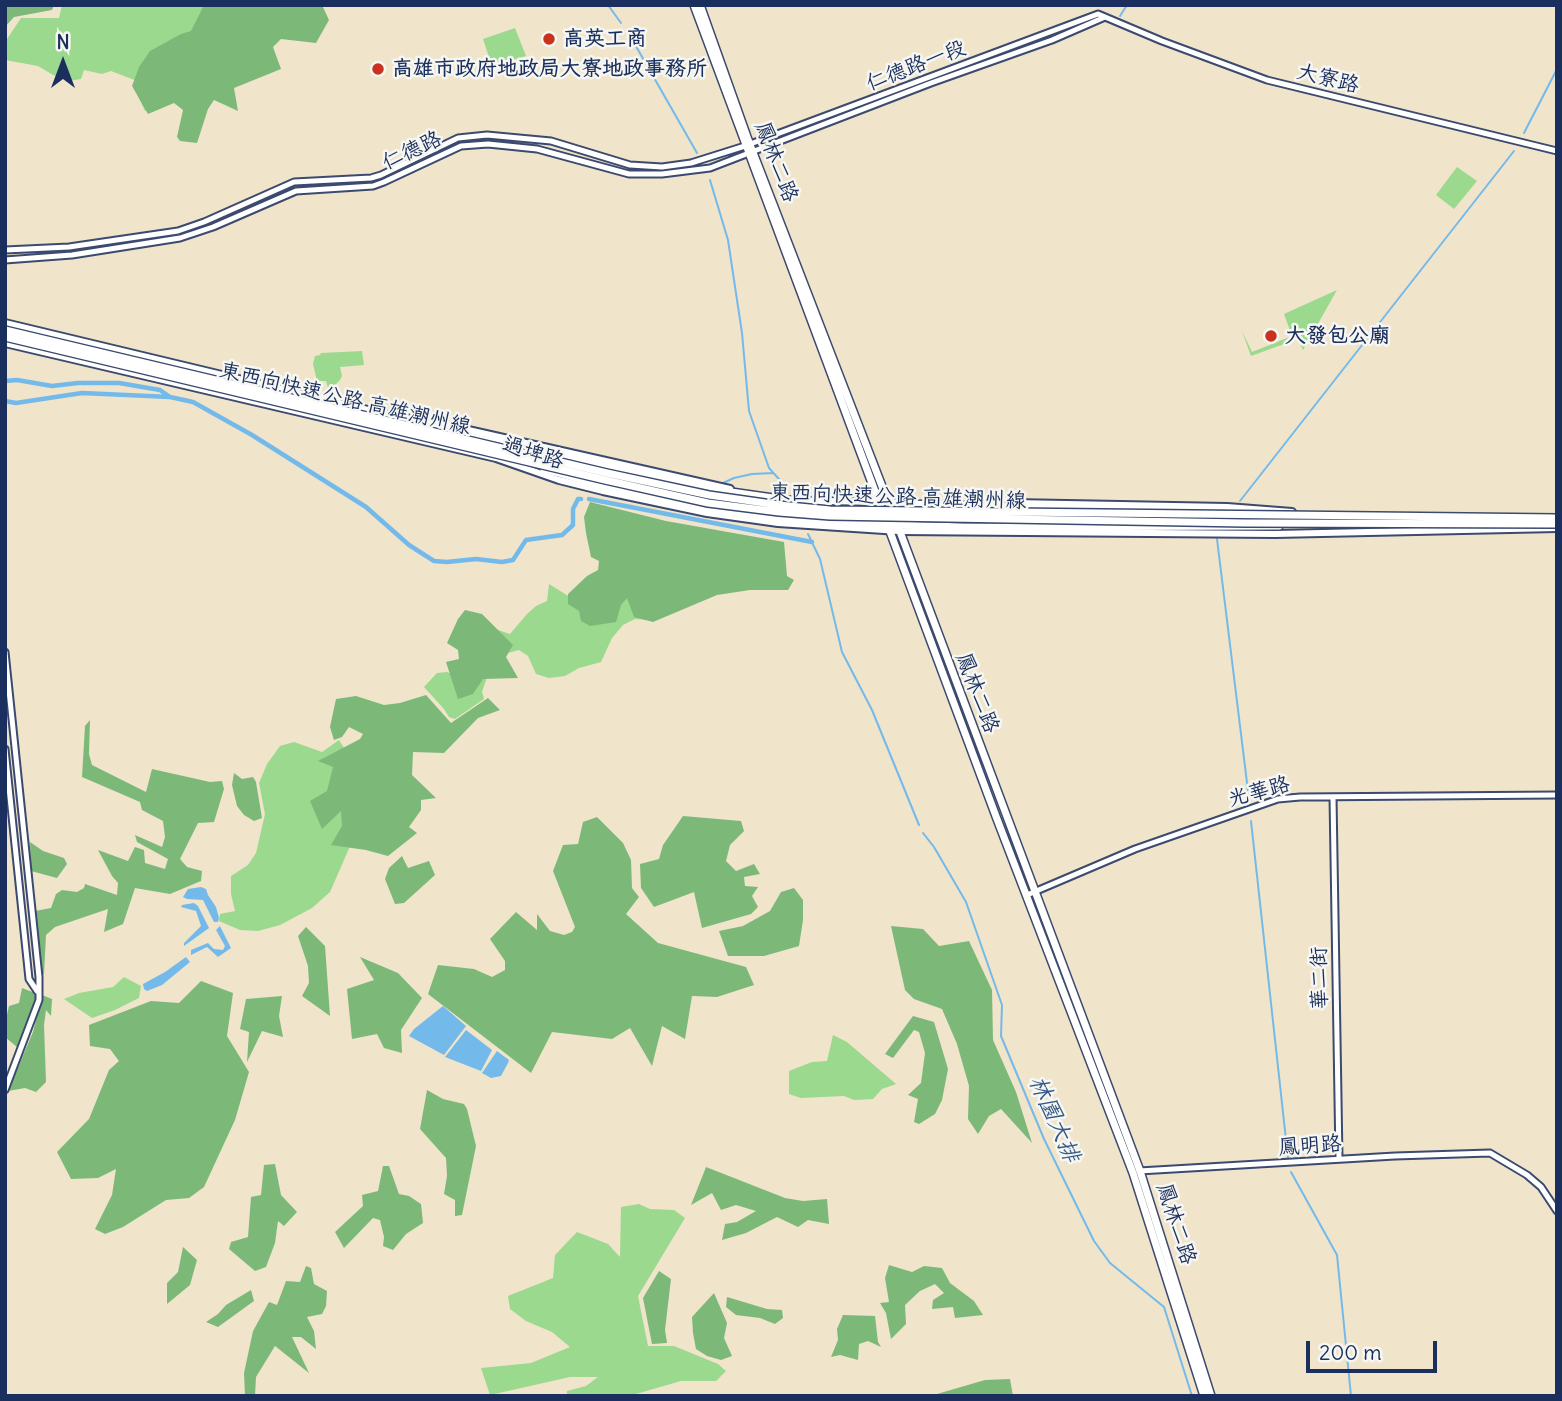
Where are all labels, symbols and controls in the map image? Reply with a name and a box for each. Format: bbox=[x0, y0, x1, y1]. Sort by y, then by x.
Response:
place label: 高英工商 bbox=[563, 26, 647, 52]
north arrow bbox=[28, 28, 98, 98]
text: N bbox=[56, 30, 70, 54]
marker: 高英工商 bbox=[541, 31, 557, 47]
street label: 仁德路一段 bbox=[862, 35, 970, 97]
place label: 高雄市政府地政局大寮地政事務所 bbox=[392, 56, 707, 82]
street label: 大寮路 bbox=[1294, 59, 1362, 99]
marker: 高雄市政府地政局大寮地政事務所 bbox=[370, 61, 386, 77]
street label: 鳳林二路 bbox=[749, 118, 803, 206]
street label: 仁德路 bbox=[378, 126, 446, 176]
place label: 大發包公廟 bbox=[1285, 323, 1390, 349]
marker: 大發包公廟 bbox=[1263, 328, 1279, 344]
street label: 東西向快速公路 高雄潮州線 bbox=[217, 358, 473, 440]
street label: 過埤路 bbox=[499, 431, 567, 475]
street label: 東西向快速公路 高雄潮州線 bbox=[769, 480, 1027, 514]
street label: 鳳林二路 bbox=[950, 649, 1004, 737]
street label: 光華路 bbox=[1225, 772, 1293, 812]
street label: 華二街 bbox=[1307, 946, 1333, 1010]
water label: 林園大排 bbox=[1023, 1071, 1085, 1167]
street label: 鳳明路 bbox=[1278, 1131, 1342, 1161]
street label: 鳳林二路 bbox=[1151, 1180, 1201, 1268]
scale bar bbox=[1310, 1328, 1441, 1372]
text: 200 m bbox=[1319, 1339, 1382, 1366]

